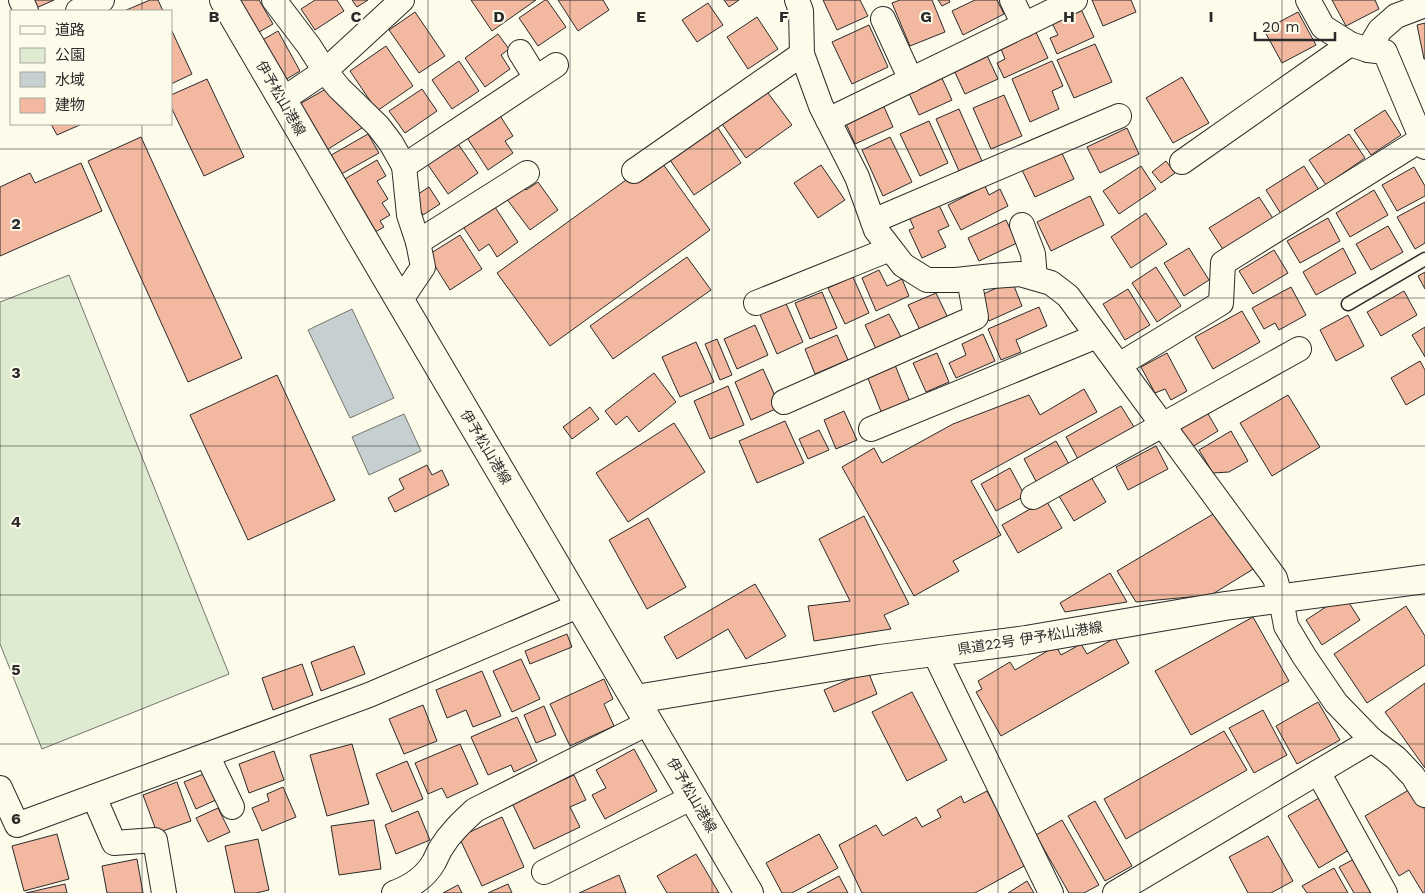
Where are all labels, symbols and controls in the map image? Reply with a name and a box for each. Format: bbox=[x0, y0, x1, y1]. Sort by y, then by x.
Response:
text: B bbox=[209, 7, 220, 26]
text: C bbox=[351, 7, 362, 26]
text: D bbox=[493, 7, 505, 26]
text: E bbox=[636, 7, 646, 26]
text: F bbox=[779, 7, 789, 26]
text: G bbox=[920, 7, 932, 26]
text: H bbox=[1063, 7, 1075, 26]
text: I bbox=[1208, 7, 1214, 26]
legend bbox=[10, 10, 172, 125]
scale bar bbox=[1255, 10, 1335, 42]
text: 20 m bbox=[1262, 18, 1300, 36]
text: 道路 bbox=[55, 21, 85, 39]
text: 公園 bbox=[55, 46, 85, 64]
street label: 伊予松山港線 bbox=[253, 58, 309, 138]
text: 水域 bbox=[55, 71, 85, 89]
text: 建物 bbox=[55, 96, 85, 114]
text: 2 bbox=[11, 214, 21, 233]
text: 3 bbox=[11, 363, 21, 382]
street label: 伊予松山港線 bbox=[458, 407, 514, 487]
text: 4 bbox=[11, 512, 21, 531]
street label: 県道22号 伊予松山港線 bbox=[956, 619, 1104, 657]
text: 5 bbox=[11, 660, 21, 679]
street label: 伊予松山港線 bbox=[664, 755, 720, 835]
text: 6 bbox=[11, 809, 21, 828]

